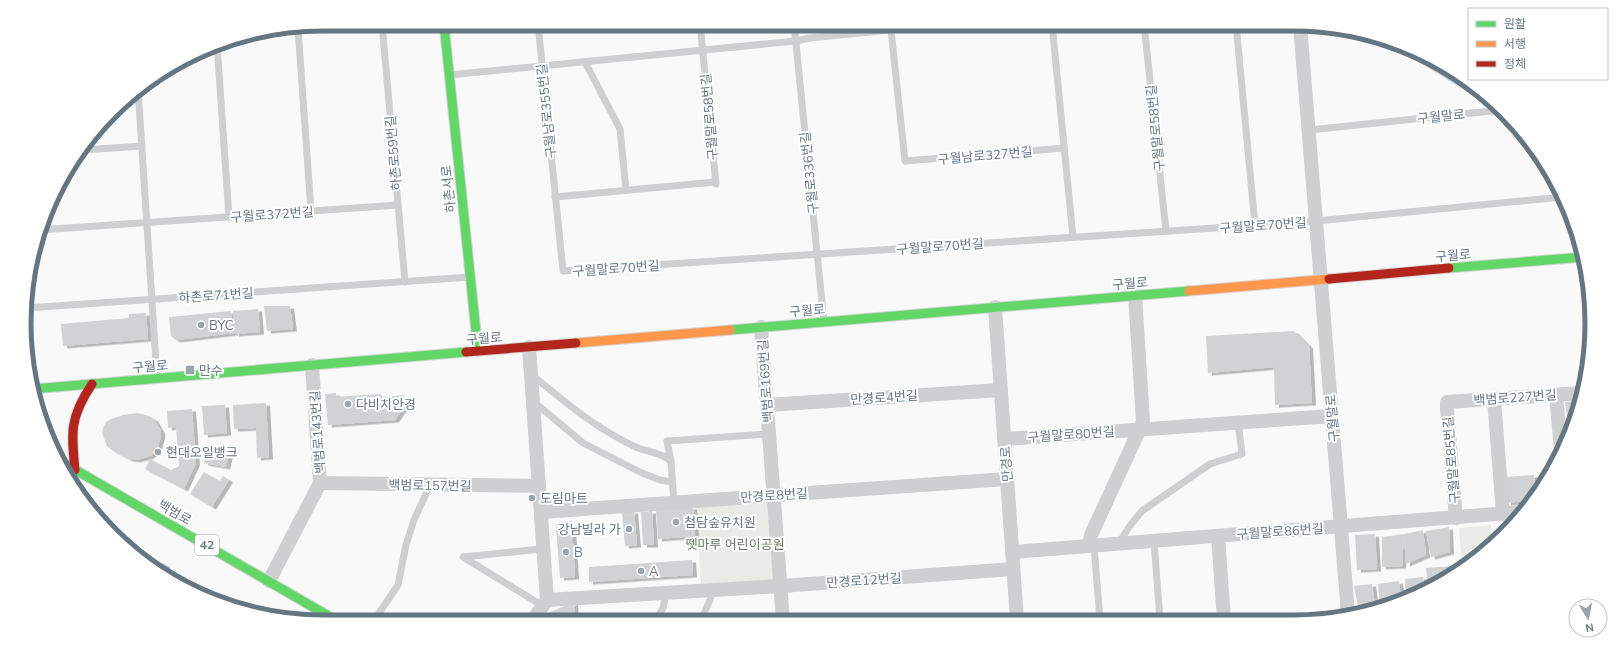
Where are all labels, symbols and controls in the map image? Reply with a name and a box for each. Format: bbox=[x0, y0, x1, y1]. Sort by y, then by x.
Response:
legend bbox=[1468, 8, 1608, 80]
text: 원활 bbox=[1504, 16, 1526, 32]
text: 서행 bbox=[1504, 36, 1526, 52]
text: 정체 bbox=[1504, 56, 1526, 72]
street label: 구월남로355번길 bbox=[533, 63, 561, 159]
street label: 구월말로58번길 bbox=[697, 73, 723, 161]
street label: 구월말로58번길 bbox=[1142, 84, 1170, 172]
street label: 구월말로 bbox=[1416, 106, 1466, 128]
street label: 하촌로59번길 bbox=[382, 115, 406, 191]
street label: 구월로336번길 bbox=[797, 131, 823, 215]
street label: 구월남로327번길 bbox=[937, 143, 1033, 169]
street label: 하촌서로 bbox=[438, 164, 460, 214]
street label: 구월로372번길 bbox=[230, 203, 314, 227]
street label: 구월말로70번길 bbox=[1219, 214, 1307, 238]
street label: 구월말로70번길 bbox=[896, 235, 984, 259]
street label: 구월로 bbox=[1434, 245, 1472, 267]
street label: 구월말로70번길 bbox=[572, 257, 660, 281]
street label: 구월로 bbox=[1111, 273, 1149, 295]
street label: 하촌로71번길 bbox=[178, 284, 254, 308]
street label: 구월로 bbox=[788, 300, 826, 322]
place label: BYC bbox=[209, 317, 234, 335]
marker: BYC bbox=[196, 320, 206, 330]
street label: 구월로 bbox=[465, 328, 503, 350]
street label: 백범로169번길 bbox=[754, 339, 778, 423]
street label: 구월로 bbox=[131, 356, 169, 378]
place label: 만수 bbox=[199, 362, 223, 380]
marker: 만수 bbox=[184, 364, 196, 376]
street label: 백범로227번길 bbox=[1473, 386, 1557, 410]
street label: 만경로4번길 bbox=[850, 387, 918, 409]
street label: 백범로143번길 bbox=[306, 390, 330, 474]
street label: 구월말로 bbox=[1322, 393, 1344, 443]
place label: 다비치안경 bbox=[356, 396, 416, 414]
marker: 다비치안경 bbox=[343, 399, 353, 409]
street label: 구월말로85번길 bbox=[1439, 416, 1465, 504]
street label: 구월말로80번길 bbox=[1027, 423, 1115, 447]
place label: 현대오일뱅크 bbox=[166, 444, 238, 462]
street label: 만경로 bbox=[997, 445, 1017, 482]
marker: 현대오일뱅크 bbox=[153, 447, 163, 457]
street label: 백범로157번길 bbox=[388, 476, 472, 496]
street label: 만경로8번길 bbox=[740, 485, 808, 507]
place label: 도림마트 bbox=[540, 490, 588, 508]
marker: 도림마트 bbox=[527, 493, 537, 503]
street label: 백범로 bbox=[154, 496, 195, 530]
place label: 첨담숲유치원 bbox=[684, 514, 756, 532]
marker: 첨담숲유치원 bbox=[671, 517, 681, 527]
street label: 구월말로86번길 bbox=[1236, 520, 1324, 544]
place label: 강남빌라 가 bbox=[558, 521, 621, 539]
marker: 강남빌라 가 bbox=[624, 524, 634, 534]
road number: 42 bbox=[195, 535, 219, 555]
park label: 뗏마루 어린이공원 bbox=[685, 536, 785, 554]
place label: B bbox=[574, 544, 583, 562]
marker: B bbox=[561, 547, 571, 557]
place label: A bbox=[649, 563, 659, 581]
marker: A bbox=[636, 566, 646, 576]
street label: 만경로12번길 bbox=[826, 569, 902, 593]
north arrow bbox=[1568, 598, 1608, 638]
text: N bbox=[1584, 619, 1595, 635]

